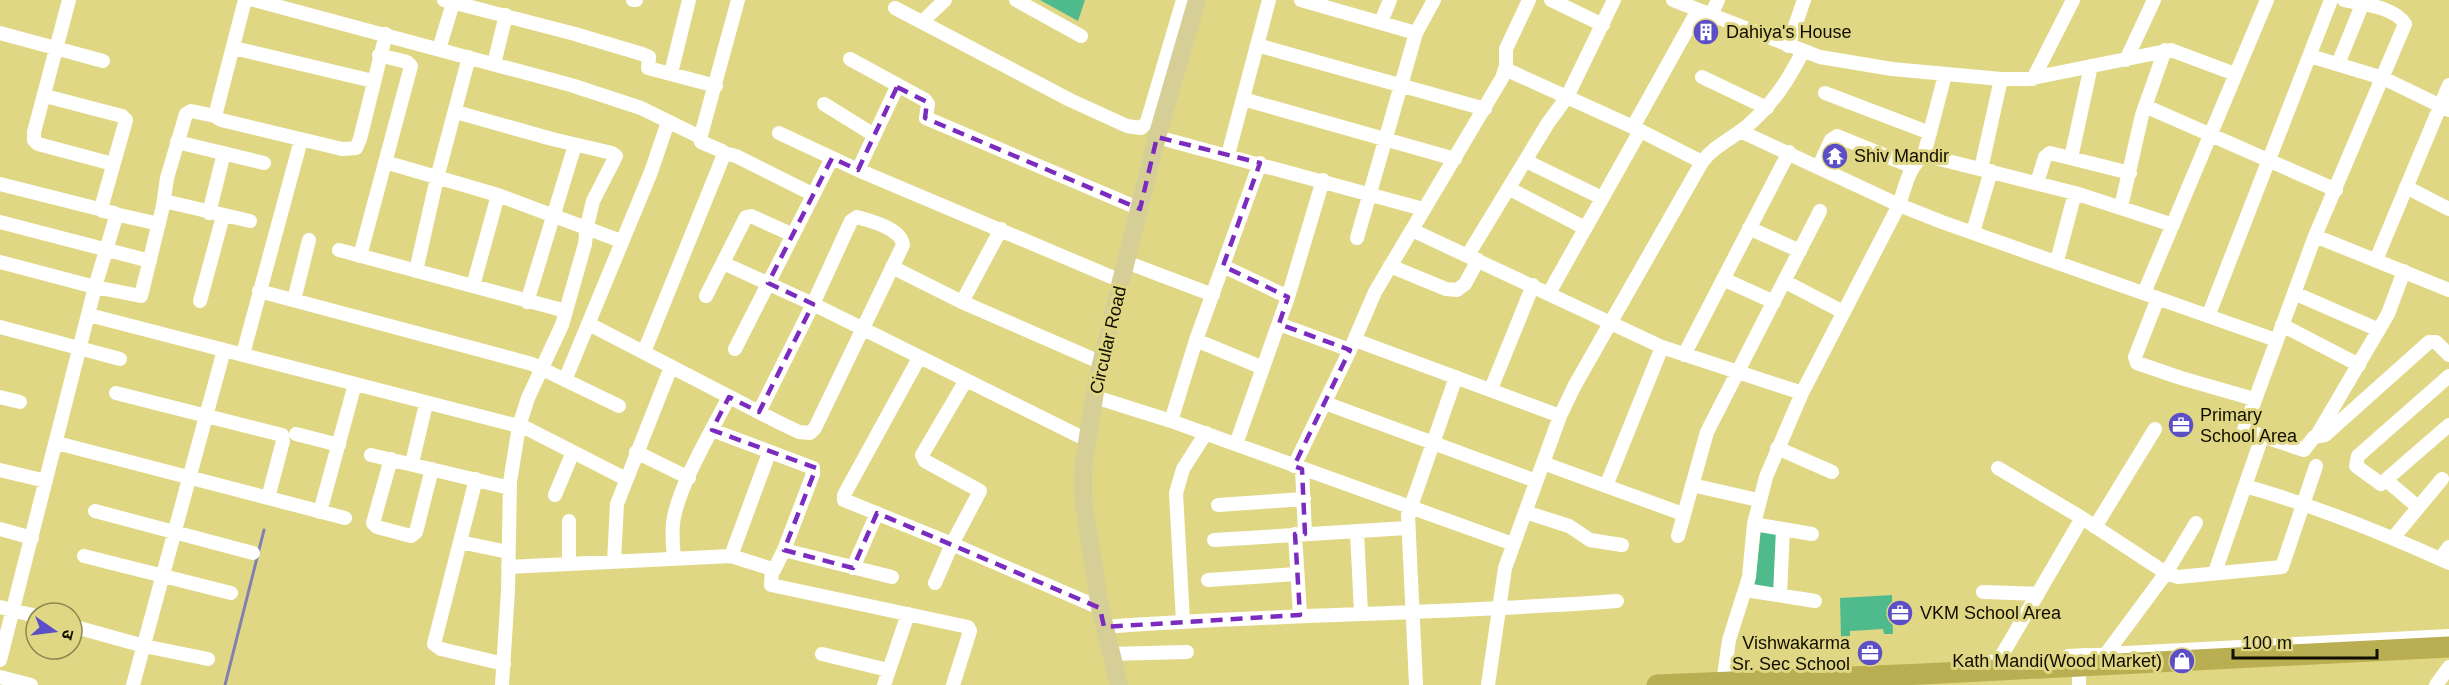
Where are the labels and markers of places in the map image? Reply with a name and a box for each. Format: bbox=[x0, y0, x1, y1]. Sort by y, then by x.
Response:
building icon: Dahiya's House bbox=[1691, 17, 1721, 47]
place label: Dahiya's House bbox=[1726, 22, 1852, 42]
temple icon: Shiv Mandir bbox=[1820, 141, 1850, 171]
place label: Shiv Mandir bbox=[1854, 146, 1949, 166]
place label: Primary School Area bbox=[2200, 405, 2298, 446]
office icon: Primary School Area bbox=[2166, 410, 2196, 440]
office icon: VKM School Area bbox=[1885, 598, 1915, 628]
place label: VKM School Area bbox=[1920, 603, 2062, 623]
place label: Vishwakarma Sr. Sec School bbox=[1732, 633, 1851, 674]
office icon: Vishwakarma Sr. Sec School bbox=[1855, 638, 1885, 668]
shop icon: Kath Mandi(Wood Market) bbox=[2167, 646, 2197, 676]
place label: Kath Mandi(Wood Market) bbox=[1952, 651, 2162, 671]

